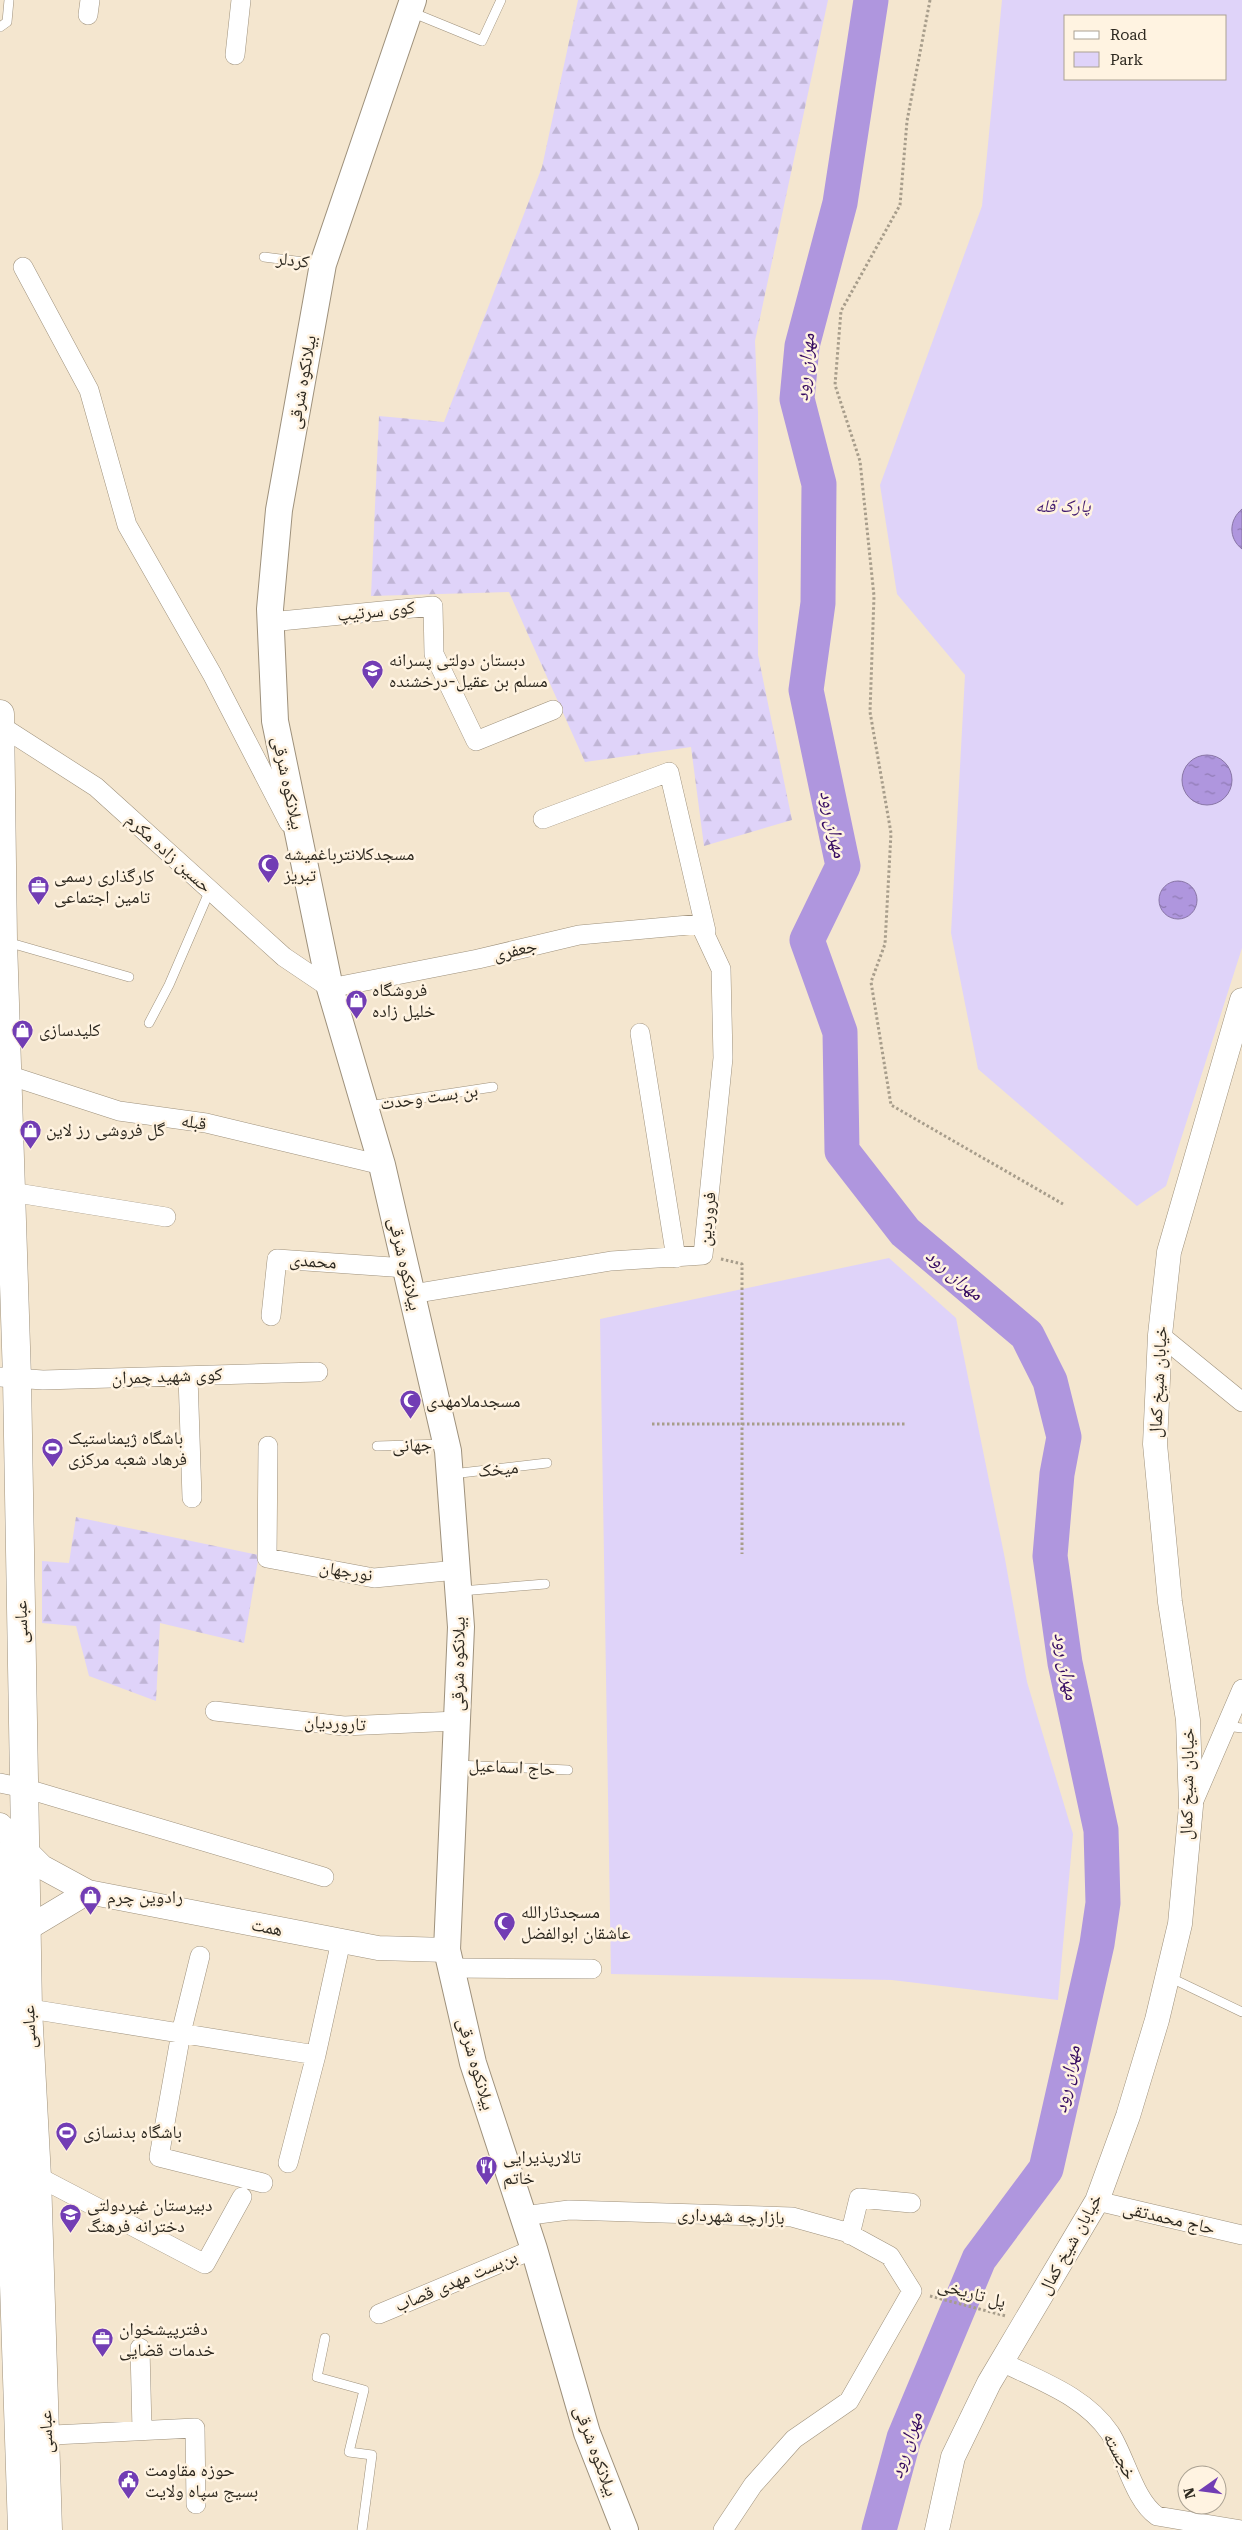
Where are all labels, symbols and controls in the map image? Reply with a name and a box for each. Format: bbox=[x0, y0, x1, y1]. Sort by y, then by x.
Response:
legend bbox=[1064, 15, 1227, 80]
text: Road bbox=[1110, 26, 1147, 44]
text: Park bbox=[1110, 51, 1144, 69]
street label: کردلر bbox=[274, 247, 311, 272]
water label: مهران رود bbox=[789, 332, 820, 402]
street label: بیلانکوه شرقی bbox=[283, 333, 321, 431]
park label: پارک قله bbox=[1035, 495, 1091, 517]
street label: کوی سرتیپ bbox=[336, 596, 416, 626]
place label: دبستان دولتی پسرانه مسلم بن عقیل-درخشنده bbox=[389, 649, 548, 693]
school or university icon: دبستان دولتی پسرانه مسلم بن عقیل-درخشنده bbox=[361, 658, 385, 689]
street label: بیلانکوه شرقی bbox=[267, 734, 309, 832]
water label: مهران رود bbox=[815, 788, 852, 860]
street label: حسین زاده مکرم bbox=[121, 809, 217, 898]
place label: مسجدکلانترباغمیشه تبریز bbox=[283, 843, 414, 886]
mosque icon: مسجدکلانترباغمیشه تبریز bbox=[256, 852, 280, 883]
place label: کارگذاری رسمی تامین اجتماعی bbox=[54, 865, 155, 908]
office icon: کارگذاری رسمی تامین اجتماعی bbox=[26, 874, 50, 905]
street label: جعفری bbox=[491, 934, 539, 966]
place label: فروشگاه خلیل زاده bbox=[372, 979, 436, 1022]
shop icon: فروشگاه خلیل زاده bbox=[344, 988, 368, 1019]
shop icon: کلیدسازی bbox=[11, 1018, 35, 1049]
place label: کلیدسازی bbox=[39, 1019, 101, 1041]
street label: بن بست وحدت bbox=[379, 1079, 479, 1115]
street label: قبله bbox=[180, 1109, 208, 1134]
shop icon: گل فروشی رز لاین bbox=[18, 1118, 42, 1149]
place label: گل فروشی رز لاین bbox=[46, 1119, 166, 1141]
street label: فروردین bbox=[693, 1191, 721, 1247]
street label: بیلانکوه شرقی bbox=[384, 1215, 426, 1313]
water label: مهران رود bbox=[921, 1244, 988, 1305]
street label: محمدی bbox=[289, 1248, 337, 1274]
street label: خیابان شیخ کمال bbox=[1144, 1325, 1173, 1439]
street label: کوی شهید چمران bbox=[111, 1363, 223, 1389]
mosque icon: مسجدملامهدی bbox=[398, 1389, 422, 1420]
place label: مسجدملامهدی bbox=[426, 1390, 521, 1412]
place label: باشگاه ژیمناستیک فرهاد شعبه مرکزی bbox=[68, 1427, 187, 1470]
street label: جهانی bbox=[392, 1433, 432, 1457]
sports icon: باشگاه ژیمناستیک فرهاد شعبه مرکزی bbox=[40, 1436, 64, 1467]
street label: میخک bbox=[477, 1456, 519, 1481]
street label: نورجهان bbox=[318, 1556, 374, 1586]
street label: عباسى bbox=[10, 1600, 32, 1644]
street label: بیلانکوه شرقی bbox=[446, 1616, 470, 1712]
water label: مهران رود bbox=[1049, 1631, 1084, 1702]
street label: تاروردیان bbox=[304, 1710, 366, 1736]
street label: خیابان شیخ کمال bbox=[1175, 1728, 1200, 1840]
street label: حاج اسماعیل bbox=[468, 1754, 556, 1781]
shop icon: رادوین چرم bbox=[79, 1885, 103, 1916]
place label: رادوین چرم bbox=[107, 1886, 183, 1909]
place label: مسجدثارالله عاشقان ابوالفضل bbox=[521, 1901, 630, 1944]
mosque icon: مسجدثارالله عاشقان ابوالفضل bbox=[493, 1910, 517, 1941]
street label: همت bbox=[250, 1913, 284, 1940]
street label: عباسى bbox=[17, 2005, 41, 2049]
street label: بیلانکوه شرقی bbox=[452, 2015, 500, 2113]
water label: مهران رود bbox=[1048, 2043, 1085, 2115]
sports icon: باشگاه بدنسازی bbox=[55, 2120, 79, 2151]
place label: باشگاه بدنسازی bbox=[83, 2121, 182, 2143]
place label: تالارپذیرایی خاتم bbox=[503, 2146, 581, 2190]
restaurant icon: تالارپذیرایی خاتم bbox=[475, 2155, 499, 2186]
street label: خیابان شیخ کمال bbox=[1033, 2190, 1108, 2299]
place label: دبیرستان غیردولتی دخترانه فرهنگ bbox=[87, 2194, 213, 2236]
street label: حاج محمدتقی bbox=[1121, 2197, 1217, 2240]
school or university icon: دبیرستان غیردولتی دخترانه فرهنگ bbox=[59, 2203, 83, 2234]
street label: بازارچه شهرداری bbox=[677, 2203, 785, 2229]
street label: بن‌بست مهدی قصاب bbox=[391, 2245, 521, 2317]
street label: پل تاریخی bbox=[936, 2273, 1008, 2313]
place label: دفترپیشخوان خدمات قضایی bbox=[119, 2318, 215, 2361]
office icon: دفترپیشخوان خدمات قضایی bbox=[91, 2327, 115, 2358]
street label: بیلانکوه شرقی bbox=[569, 2403, 623, 2499]
water label: مهران رود bbox=[884, 2409, 927, 2481]
street label: عباسى bbox=[34, 2410, 58, 2454]
street label: خجسته bbox=[1099, 2429, 1141, 2483]
place label: حوزه مقاومت بسیج سپاه ولایت bbox=[145, 2459, 258, 2503]
north arrow bbox=[1177, 2465, 1227, 2515]
public building icon: حوزه مقاومت بسیج سپاه ولایت bbox=[117, 2468, 141, 2499]
text: N bbox=[1180, 2486, 1198, 2500]

